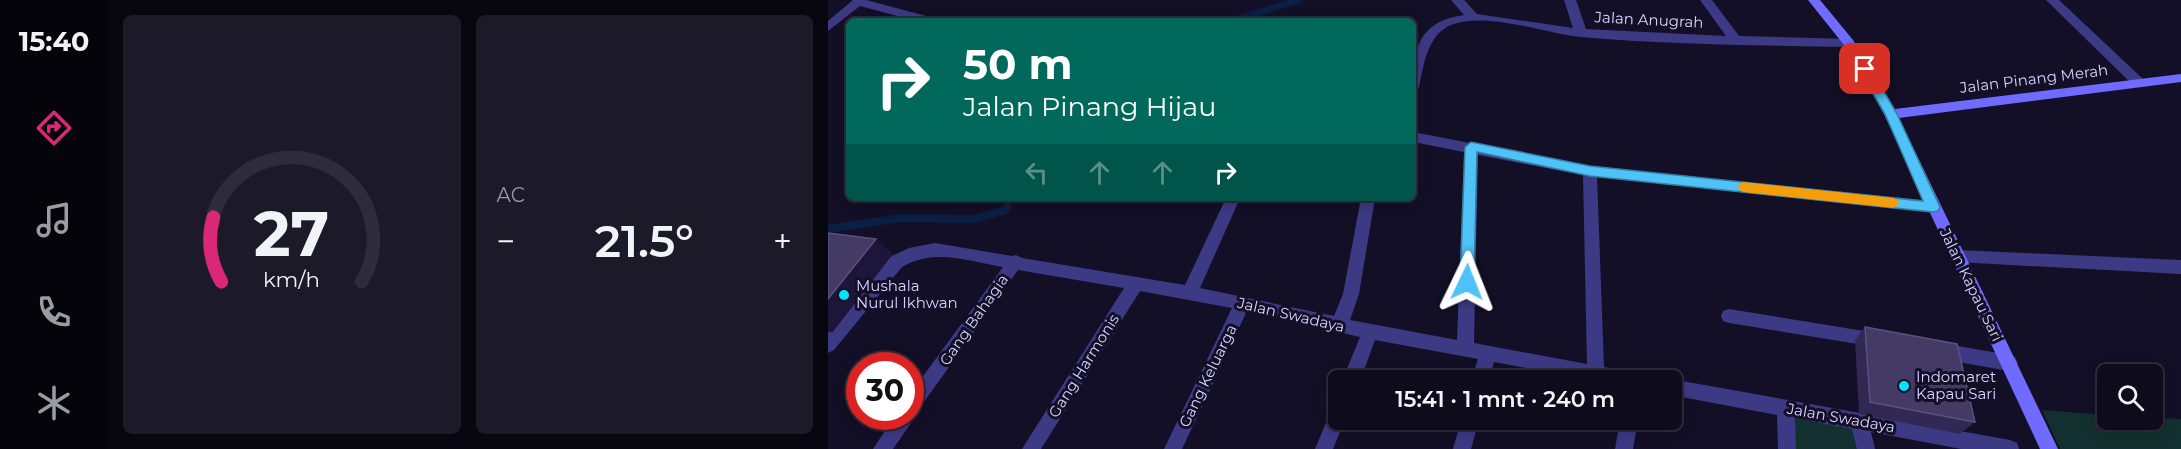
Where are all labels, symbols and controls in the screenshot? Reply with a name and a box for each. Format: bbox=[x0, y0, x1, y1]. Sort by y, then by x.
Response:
street label: Jalan Anugrah bbox=[1593, 7, 1704, 32]
text: 15:40 bbox=[19, 25, 89, 58]
text: 50 m bbox=[963, 38, 1072, 90]
icon: right bbox=[864, 42, 942, 120]
pin bbox=[1839, 43, 1890, 94]
icon: arrive bbox=[1848, 52, 1881, 85]
street label: Jalan Pinang Merah bbox=[1958, 60, 2109, 97]
text: Jalan Pinang Hijau bbox=[963, 90, 1216, 123]
icon: directions bbox=[33, 107, 75, 149]
icon: left bbox=[1020, 156, 1053, 189]
icon: ahead bbox=[1083, 156, 1116, 189]
icon: ahead bbox=[1146, 156, 1179, 189]
icon: right bbox=[1209, 156, 1242, 189]
text: AC bbox=[497, 183, 525, 207]
text: 27 bbox=[254, 196, 329, 272]
icon: music bbox=[33, 199, 75, 241]
text: 21.5° bbox=[595, 213, 694, 268]
text: − bbox=[497, 221, 515, 261]
text: + bbox=[773, 221, 792, 261]
street label: Jalan Kapau Sari bbox=[1935, 224, 2007, 345]
position arrow bbox=[1435, 250, 1499, 314]
text: km/h bbox=[263, 266, 320, 292]
street label: Gang Bahagia bbox=[935, 270, 1012, 369]
place label: Mushala Nurul Ikhwan bbox=[856, 276, 958, 312]
marker: Mushala Nurul Ikhwan bbox=[837, 288, 851, 302]
icon: phone bbox=[33, 291, 75, 333]
street label: Jalan Swadaya bbox=[1235, 293, 1347, 336]
street label: Gang Harmonis bbox=[1044, 310, 1123, 421]
street label: Gang Keluarga bbox=[1174, 321, 1241, 430]
speed limit sign: 30 bbox=[846, 352, 924, 430]
map controls bbox=[2097, 364, 2163, 430]
button: search bbox=[2097, 364, 2163, 430]
place label: Indomaret Kapau Sari bbox=[1916, 367, 1996, 403]
marker: Indomaret Kapau Sari bbox=[1897, 379, 1911, 393]
icon: climate bbox=[33, 382, 75, 424]
text: 15:41 · 1 mnt · 240 m bbox=[1395, 386, 1615, 413]
street label: Jalan Swadaya bbox=[1785, 398, 1897, 436]

